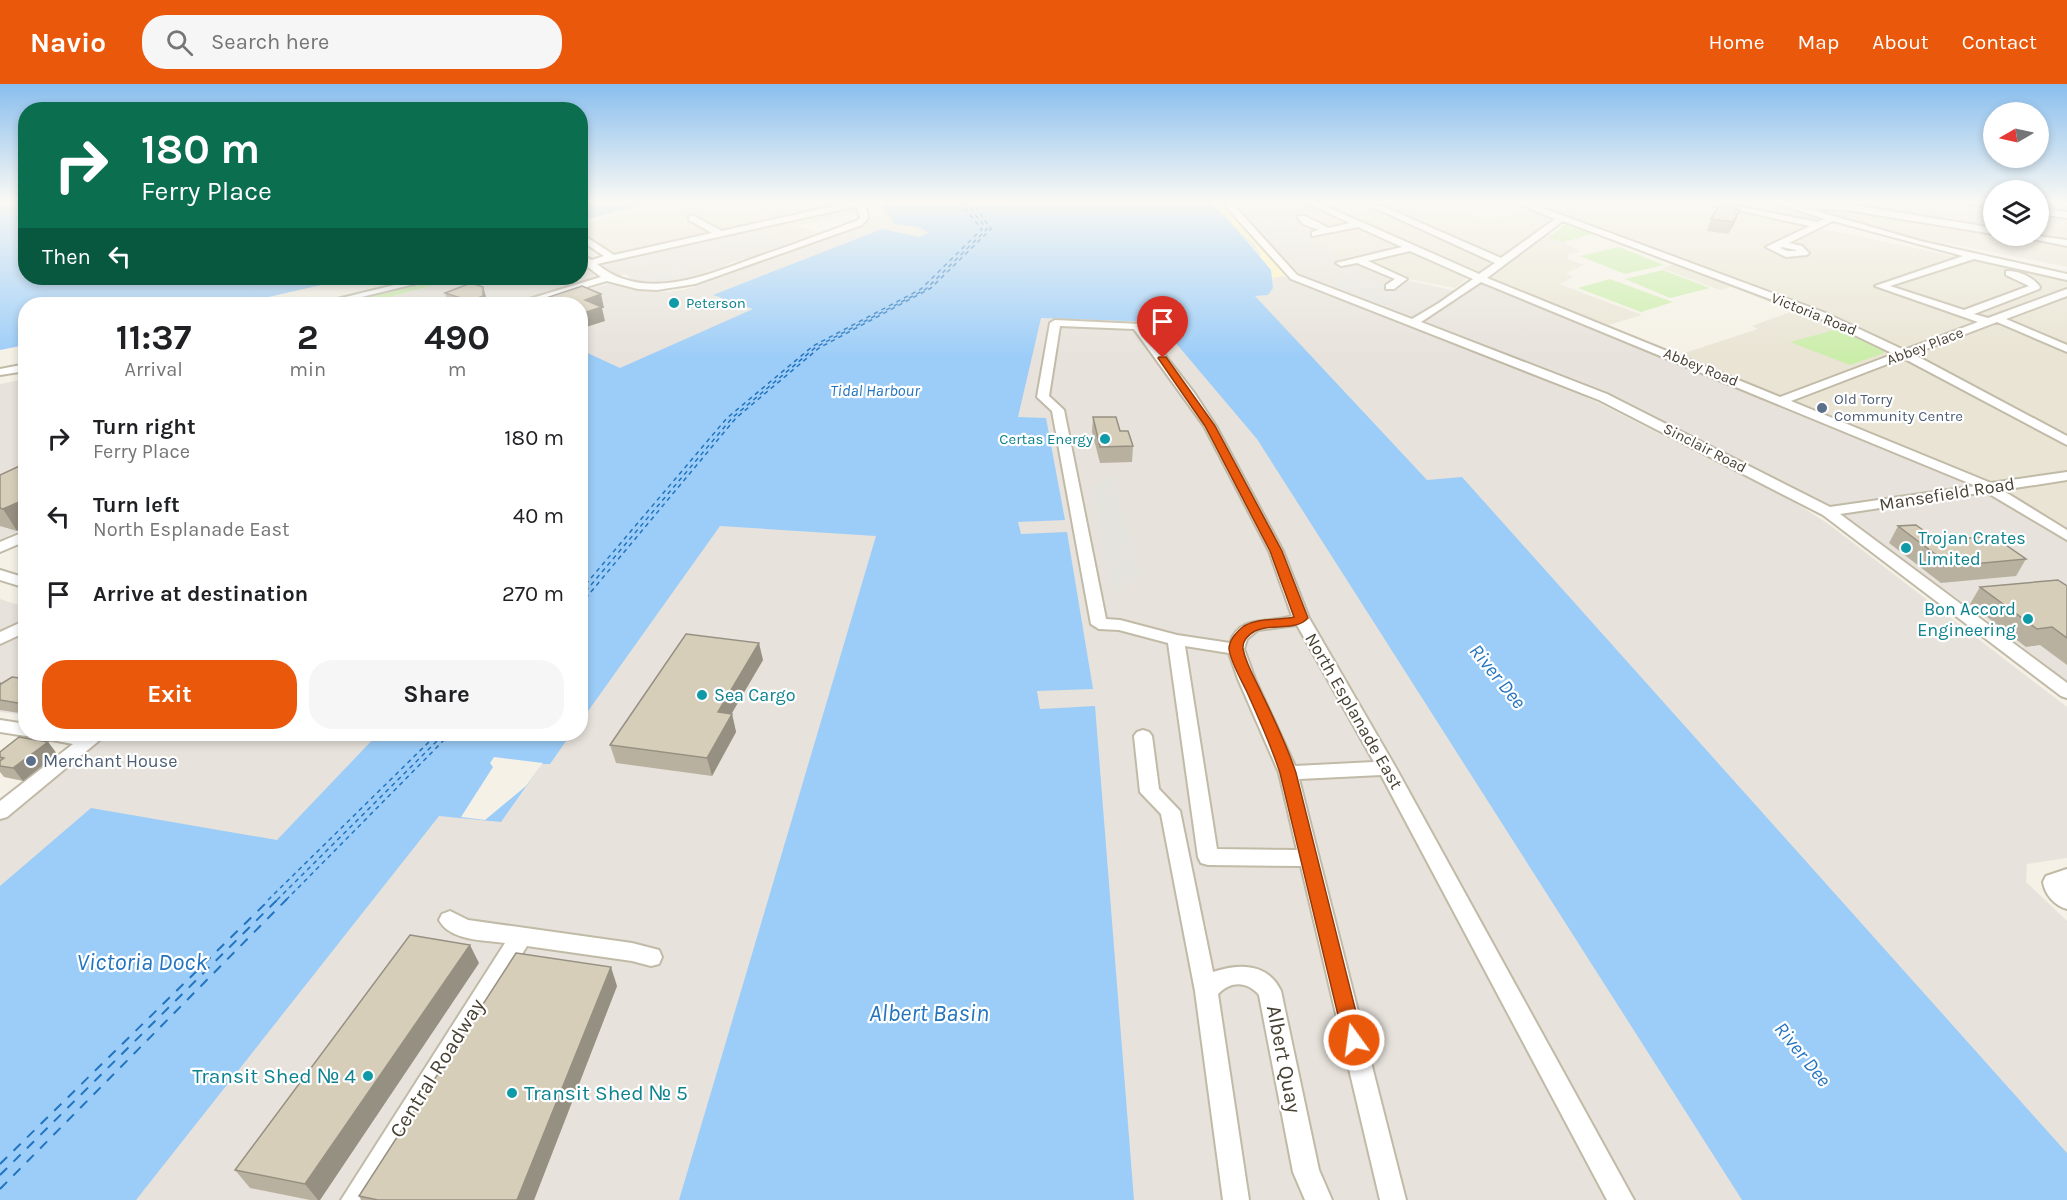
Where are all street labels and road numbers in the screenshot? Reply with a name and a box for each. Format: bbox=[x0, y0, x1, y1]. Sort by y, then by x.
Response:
street label: Victoria Road bbox=[1769, 289, 1859, 339]
street label: Abbey Place bbox=[1884, 323, 1966, 369]
street label: Abbey Road bbox=[1661, 344, 1741, 390]
street label: Sinclair Road bbox=[1660, 419, 1750, 477]
street label: Mansefield Road bbox=[1878, 472, 2016, 516]
street label: North Esplanade East bbox=[1300, 629, 1408, 793]
street label: Central Roadway bbox=[385, 994, 489, 1142]
street label: Albert Quay bbox=[1262, 1003, 1306, 1115]

